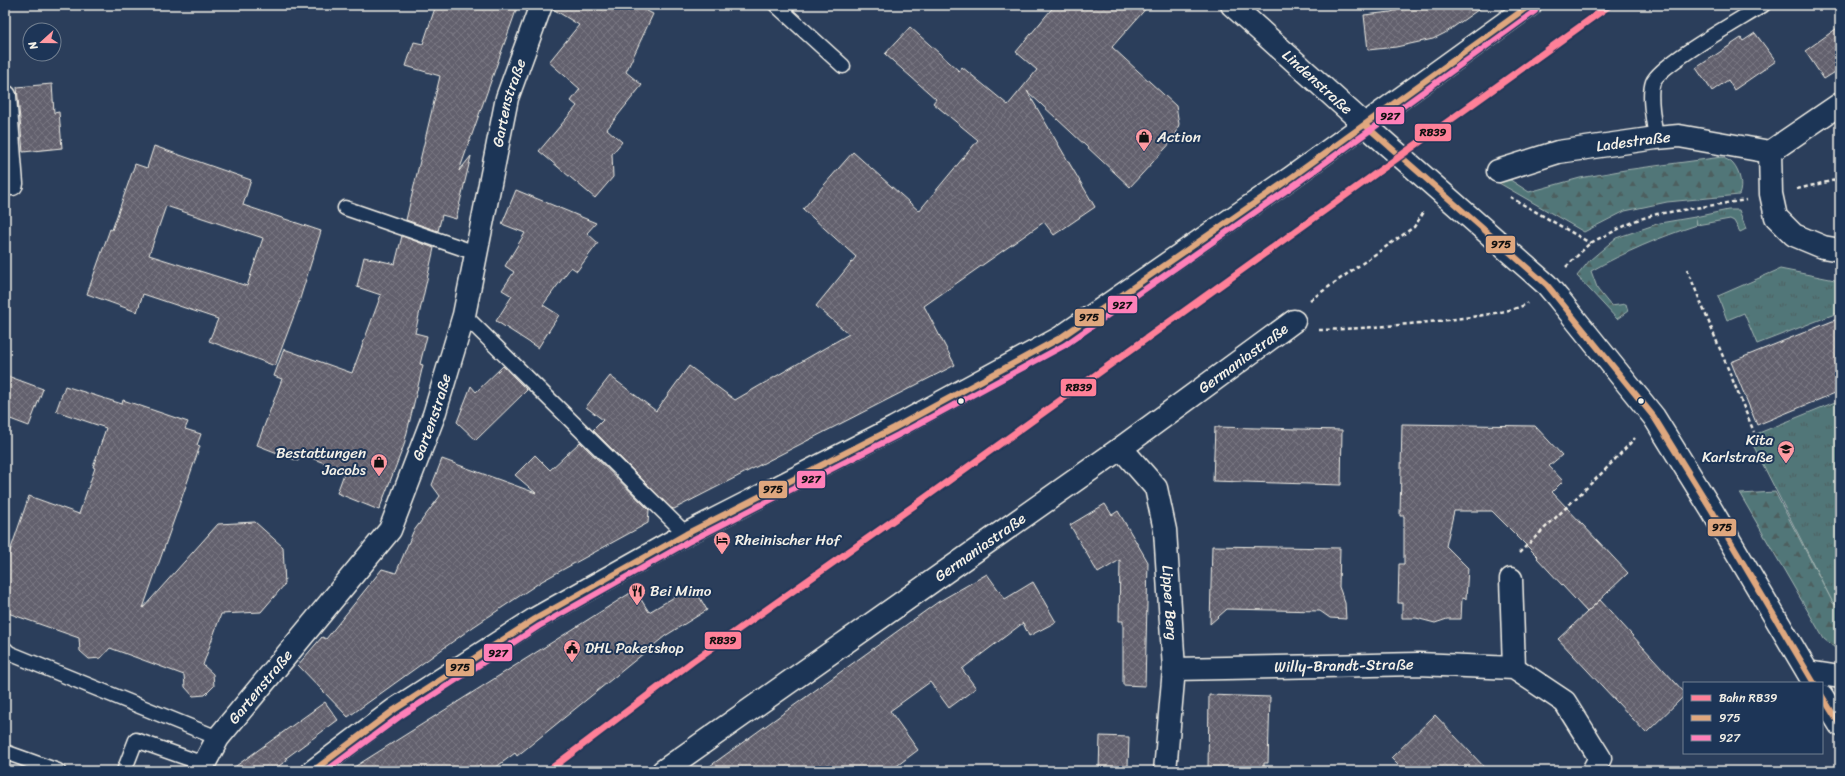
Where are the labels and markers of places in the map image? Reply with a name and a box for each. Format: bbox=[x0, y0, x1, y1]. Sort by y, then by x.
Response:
place label: Action bbox=[1156, 124, 1201, 150]
shop icon: Action bbox=[1134, 127, 1154, 152]
unlabelled marker bbox=[956, 396, 966, 406]
unlabelled marker bbox=[1636, 396, 1646, 406]
place label: Kita Karlstraße bbox=[1702, 427, 1773, 470]
school or university icon: Kita Karlstraße bbox=[1776, 439, 1796, 464]
place label: Bestattungen Jacobs bbox=[276, 440, 367, 483]
shop icon: Bestattungen Jacobs bbox=[369, 452, 389, 477]
place label: Rheinischer Hof bbox=[735, 527, 843, 553]
hotel icon: Rheinischer Hof bbox=[712, 530, 732, 555]
place label: Bei Mimo bbox=[650, 578, 712, 604]
restaurant icon: Bei Mimo bbox=[627, 581, 647, 606]
place label: DHL Paketshop bbox=[585, 635, 684, 661]
public building icon: DHL Paketshop bbox=[562, 638, 582, 663]

